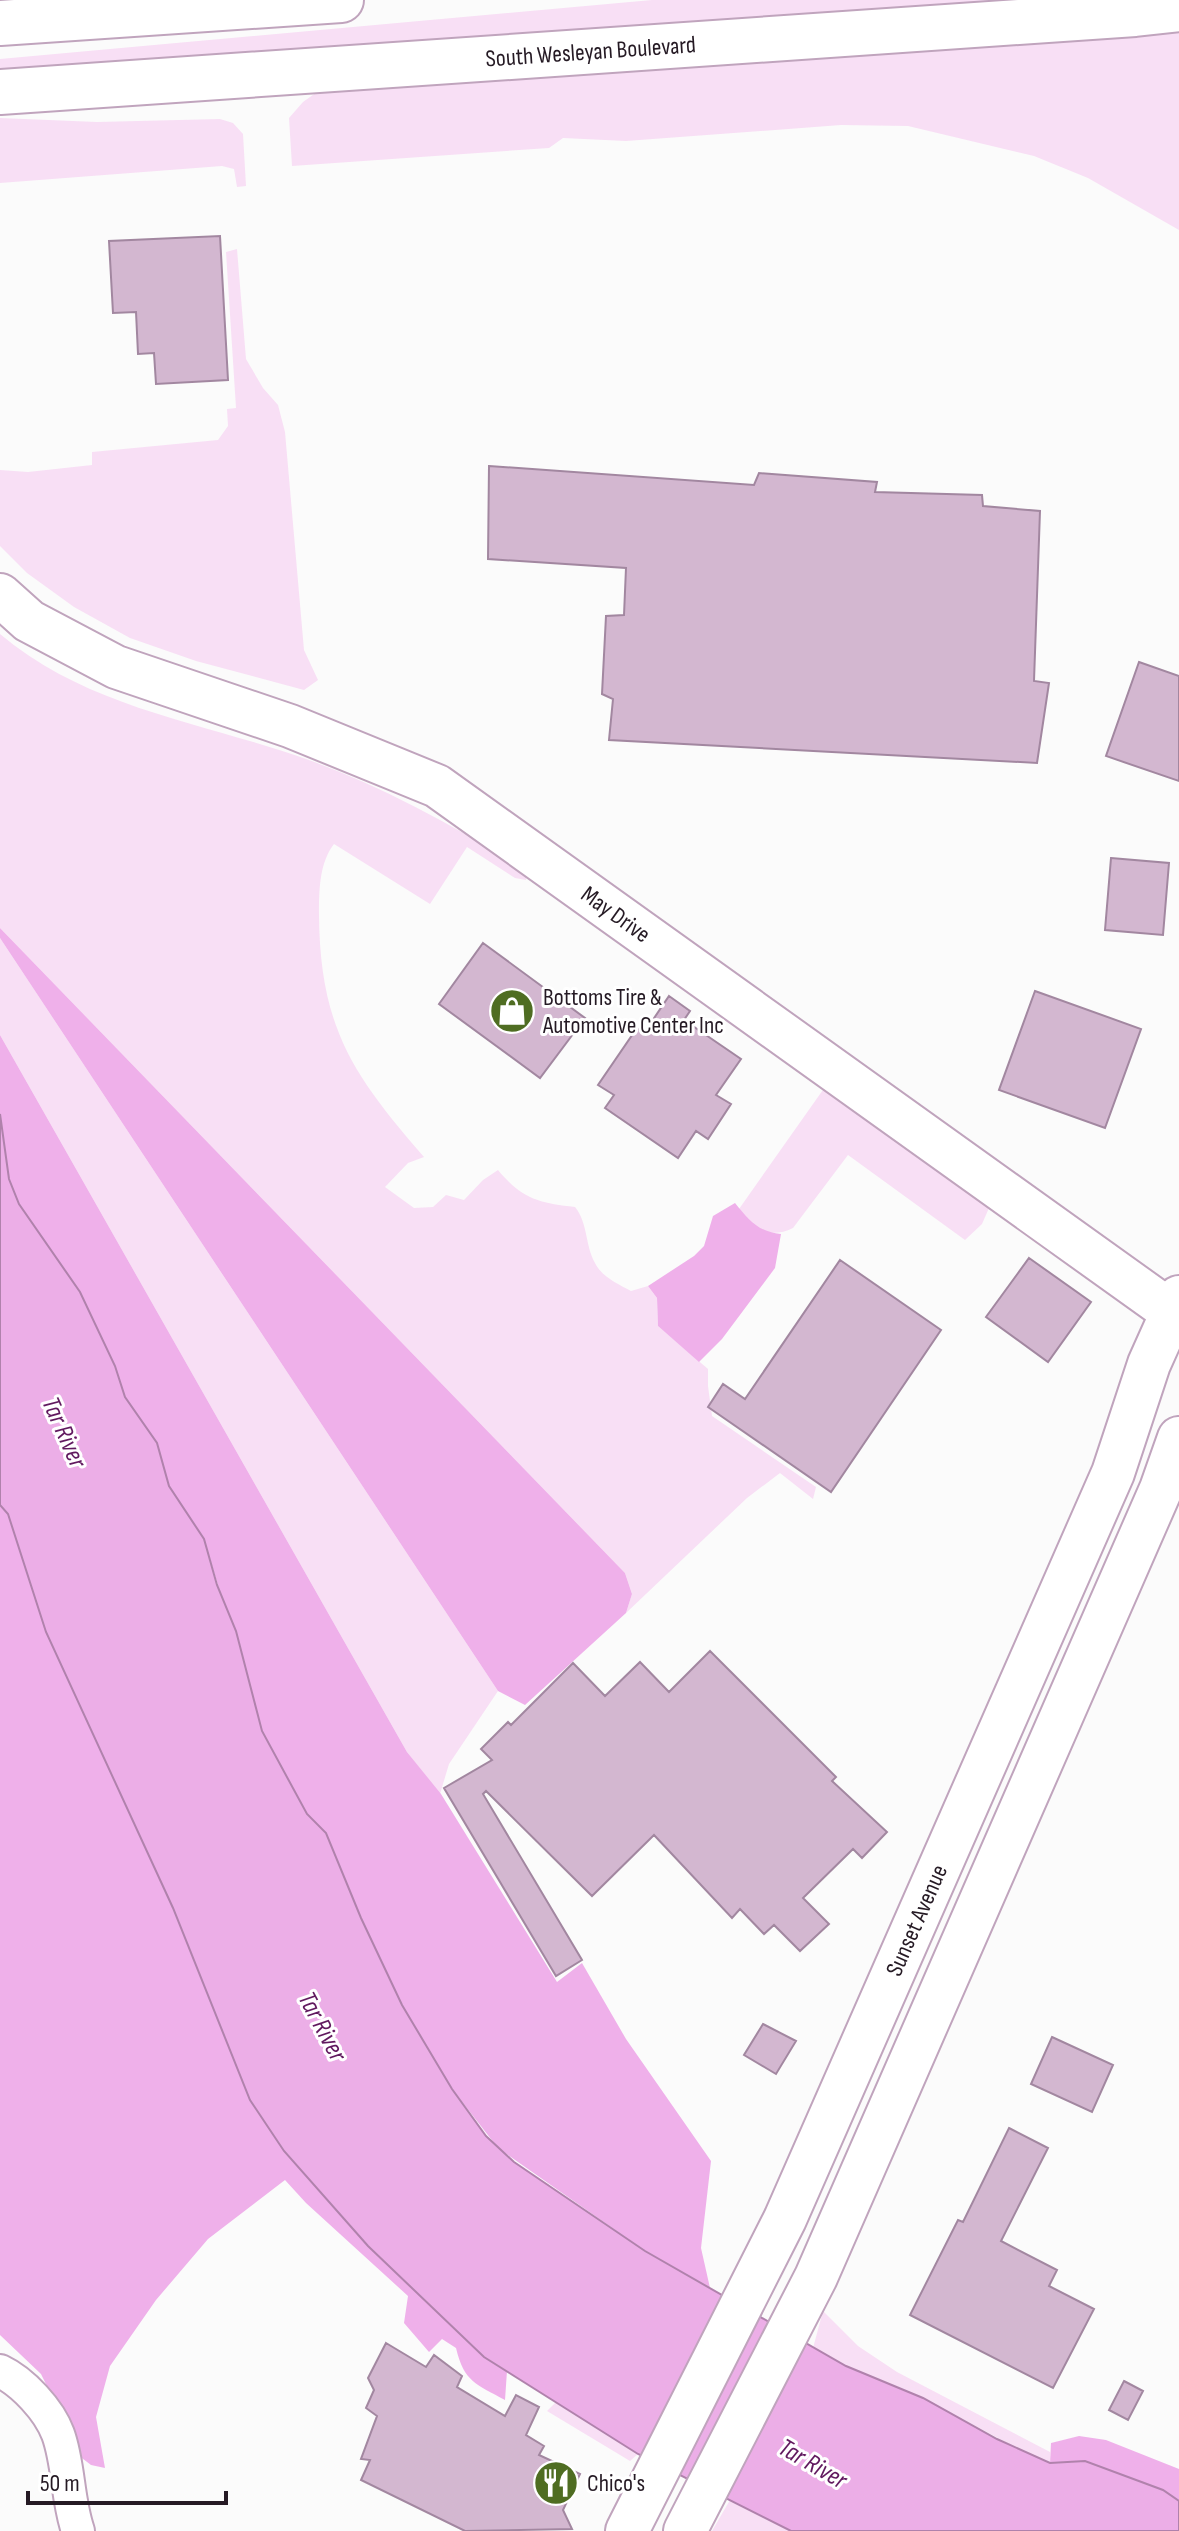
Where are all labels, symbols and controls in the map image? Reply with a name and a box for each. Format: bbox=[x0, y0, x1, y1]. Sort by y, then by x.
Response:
street label: South Wesleyan Boulevard bbox=[484, 30, 697, 74]
street label: May Drive bbox=[575, 880, 656, 949]
place label: Bottoms Tire & Automotive Center Inc bbox=[542, 983, 724, 1040]
shop icon: Bottoms Tire & Automotive Center Inc bbox=[488, 987, 536, 1035]
water label: Tar River bbox=[34, 1392, 94, 1474]
street label: Sunset Avenue bbox=[880, 1860, 954, 1981]
water label: Tar River bbox=[291, 1987, 354, 2068]
water label: Tar River bbox=[772, 2432, 854, 2497]
scale bar bbox=[28, 2455, 226, 2505]
restaurant icon: Chico's bbox=[532, 2459, 580, 2507]
text: 50 m bbox=[40, 2469, 80, 2498]
place label: Chico's bbox=[587, 2469, 645, 2498]

